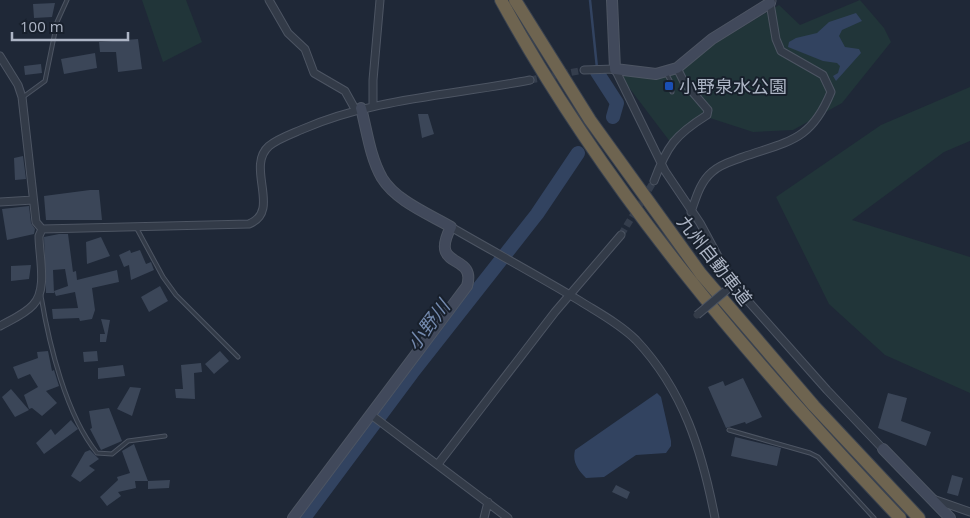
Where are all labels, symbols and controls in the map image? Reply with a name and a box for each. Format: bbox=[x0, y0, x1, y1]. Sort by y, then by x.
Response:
scale bar bbox=[12, 10, 129, 42]
text: 100 m bbox=[20, 16, 64, 36]
place label: 小野泉水公園 bbox=[679, 74, 787, 98]
marker: 小野泉水公園 bbox=[663, 80, 675, 92]
street label: 九州自動車道 bbox=[672, 210, 758, 310]
water label: 小野川 bbox=[400, 293, 457, 356]

